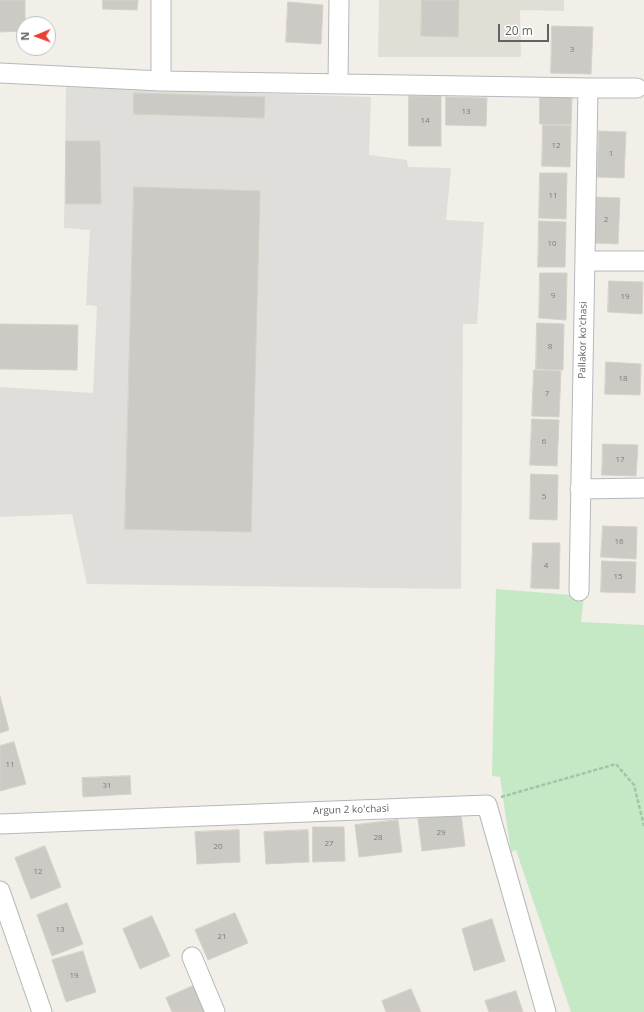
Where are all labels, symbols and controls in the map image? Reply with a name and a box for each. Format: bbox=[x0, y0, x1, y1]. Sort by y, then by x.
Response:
north arrow bbox=[16, 16, 56, 56]
scale bar bbox=[500, 16, 551, 42]
text: 20 m bbox=[505, 22, 533, 39]
text: N bbox=[17, 32, 32, 41]
house number: 3 bbox=[570, 45, 574, 55]
house number: 13 bbox=[461, 107, 471, 117]
house number: 14 bbox=[420, 116, 430, 126]
house number: 12 bbox=[551, 141, 561, 151]
house number: 1 bbox=[609, 149, 613, 159]
house number: 11 bbox=[548, 191, 558, 201]
house number: 2 bbox=[604, 215, 608, 225]
house number: 10 bbox=[547, 239, 557, 249]
house number: 9 bbox=[551, 291, 555, 301]
house number: 19 bbox=[620, 292, 630, 302]
street label: Pallakor ko'chasi bbox=[576, 301, 590, 379]
house number: 8 bbox=[548, 342, 552, 352]
house number: 18 bbox=[618, 374, 628, 384]
house number: 7 bbox=[545, 389, 549, 399]
house number: 6 bbox=[542, 437, 546, 447]
house number: 17 bbox=[615, 455, 625, 465]
house number: 5 bbox=[542, 492, 546, 502]
house number: 16 bbox=[614, 537, 624, 547]
house number: 4 bbox=[544, 561, 548, 571]
house number: 15 bbox=[613, 572, 623, 582]
house number: 11 bbox=[5, 760, 15, 770]
house number: 31 bbox=[102, 781, 112, 791]
street label: Argun 2 ko'chasi bbox=[313, 803, 389, 817]
house number: 29 bbox=[436, 828, 446, 838]
house number: 28 bbox=[373, 833, 383, 843]
house number: 27 bbox=[324, 839, 334, 849]
house number: 20 bbox=[213, 842, 223, 852]
house number: 12 bbox=[33, 867, 43, 877]
house number: 13 bbox=[55, 925, 65, 935]
house number: 21 bbox=[217, 932, 227, 942]
house number: 19 bbox=[69, 971, 79, 981]

